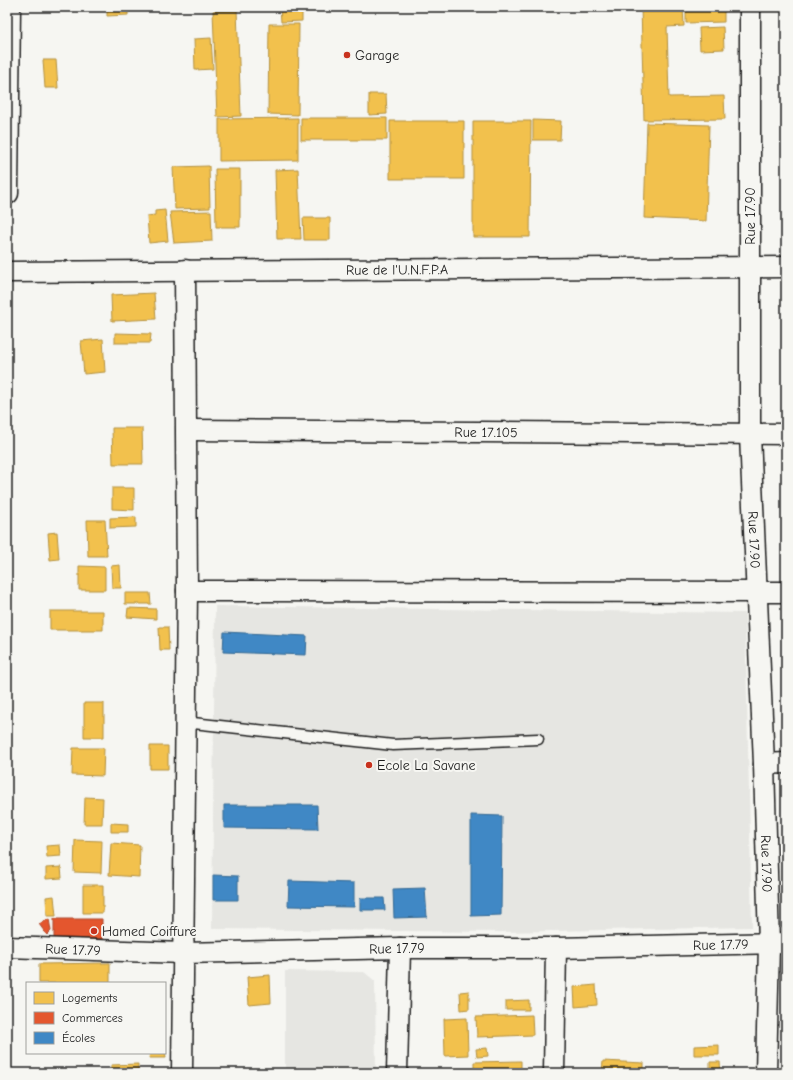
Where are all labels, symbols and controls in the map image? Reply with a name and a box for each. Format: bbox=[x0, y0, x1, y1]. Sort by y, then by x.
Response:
place label: Garage bbox=[355, 47, 399, 64]
marker: Garage bbox=[342, 50, 352, 60]
street label: Rue 17.90 bbox=[742, 187, 759, 245]
street label: Rue de l'U.N.F.P.A bbox=[346, 261, 448, 278]
street label: Rue 17.105 bbox=[454, 423, 518, 441]
street label: Rue 17.90 bbox=[745, 511, 764, 569]
place label: Ecole La Savane bbox=[377, 757, 476, 774]
marker: Ecole La Savane bbox=[364, 760, 374, 770]
street label: Rue 17.90 bbox=[757, 835, 776, 893]
place label: Hamed Coiffure bbox=[102, 923, 197, 940]
marker: Hamed Coiffure bbox=[89, 926, 99, 936]
street label: Rue 17.79 bbox=[693, 935, 749, 954]
street label: Rue 17.79 bbox=[369, 939, 425, 957]
street label: Rue 17.79 bbox=[45, 940, 101, 959]
legend bbox=[26, 982, 166, 1054]
text: Logements bbox=[62, 991, 118, 1005]
text: Commerces bbox=[62, 1011, 123, 1025]
text: Écoles bbox=[62, 1031, 95, 1045]

